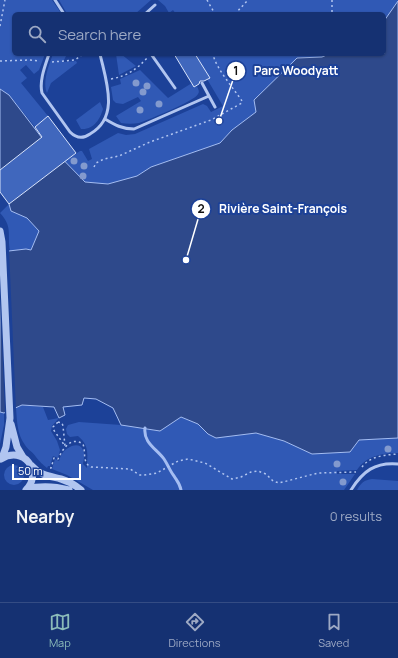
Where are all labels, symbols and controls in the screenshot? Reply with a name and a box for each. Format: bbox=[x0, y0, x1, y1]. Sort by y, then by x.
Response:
search box bbox=[12, 12, 386, 56]
icon: search bbox=[26, 23, 48, 45]
text: Search here bbox=[58, 24, 141, 45]
callout: Parc Woodyatt bbox=[226, 59, 347, 83]
text: 1 bbox=[233, 62, 239, 79]
text: Parc Woodyatt bbox=[254, 62, 339, 79]
callout: Rivière Saint-François bbox=[191, 197, 355, 221]
text: 2 bbox=[197, 200, 205, 217]
text: Rivière Saint-François bbox=[219, 200, 347, 217]
scale bar bbox=[12, 462, 81, 481]
text: 50 m bbox=[18, 463, 43, 478]
text: Nearby bbox=[16, 505, 74, 528]
text: 0 results bbox=[330, 507, 382, 525]
tab: Map bbox=[49, 611, 71, 650]
tab: Directions bbox=[168, 611, 221, 650]
tab: Saved bbox=[318, 611, 349, 650]

